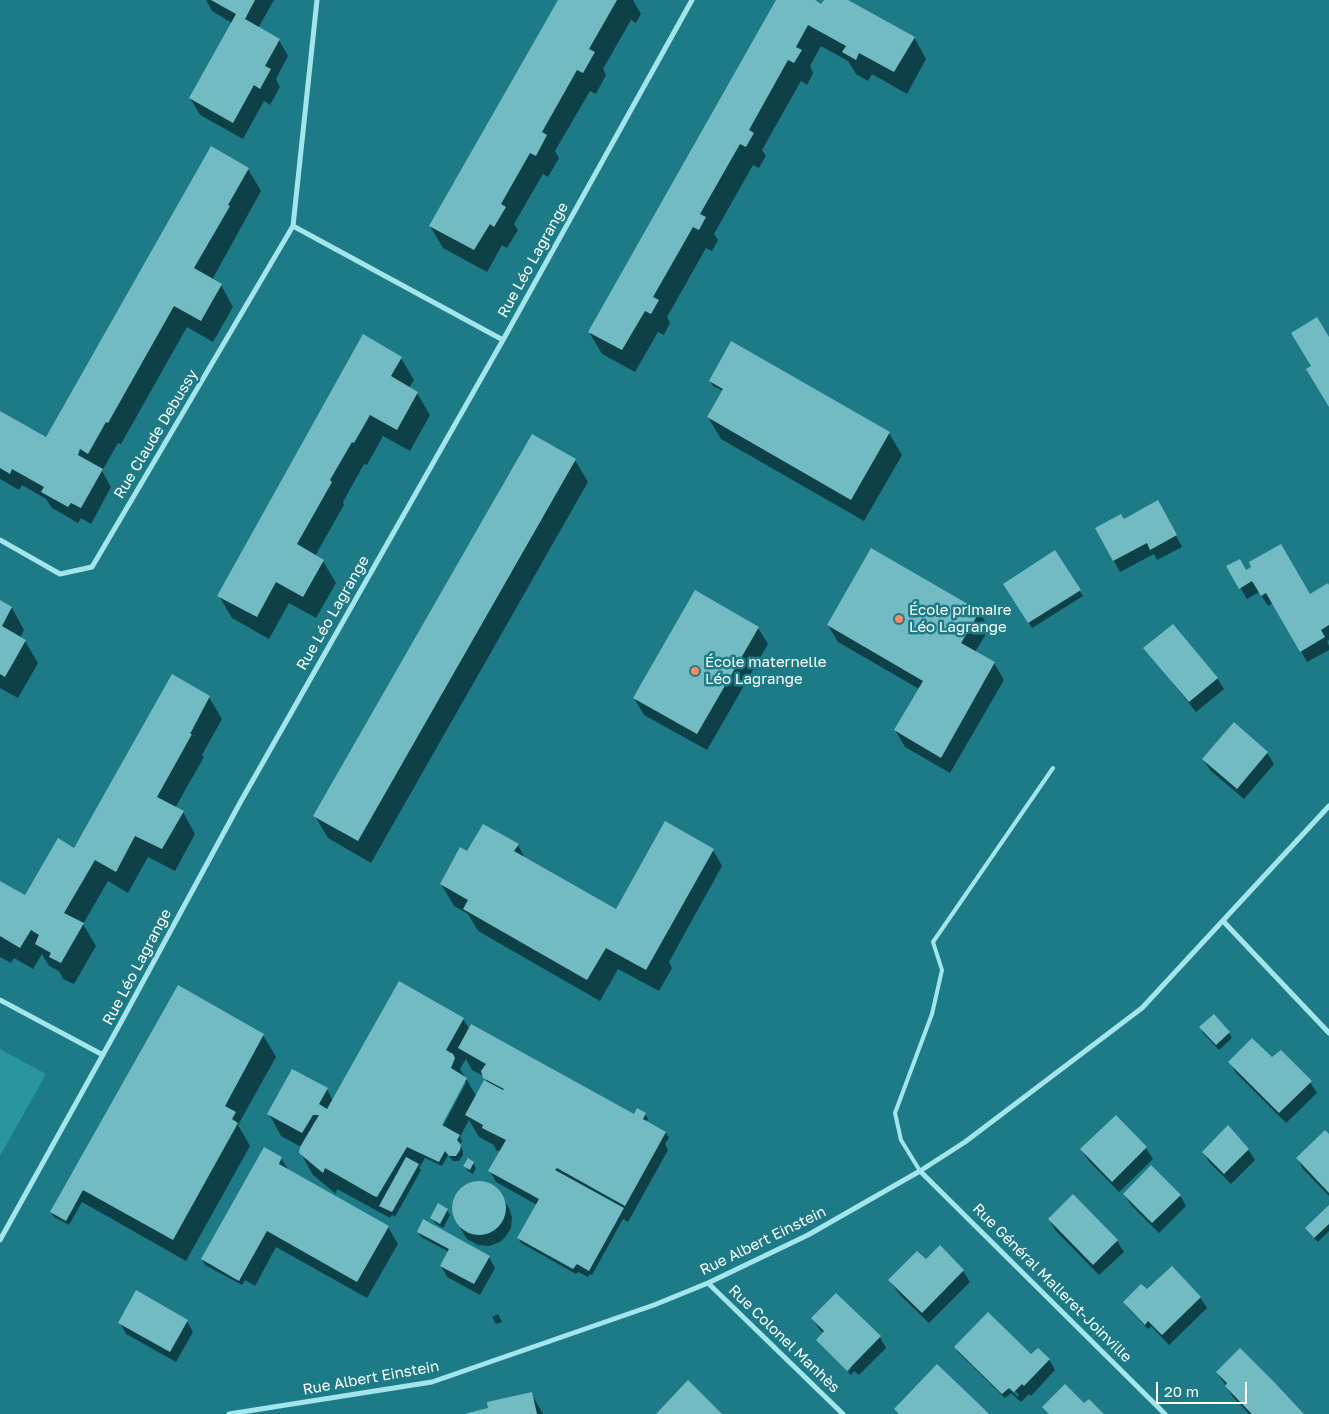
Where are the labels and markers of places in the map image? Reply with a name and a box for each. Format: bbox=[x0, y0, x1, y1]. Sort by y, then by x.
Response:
place label: École primaire Léo Lagrange bbox=[909, 601, 1012, 636]
marker: École primaire Léo Lagrange bbox=[893, 613, 905, 625]
place label: École maternelle Léo Lagrange bbox=[705, 653, 826, 688]
marker: École maternelle Léo Lagrange bbox=[689, 665, 701, 677]

